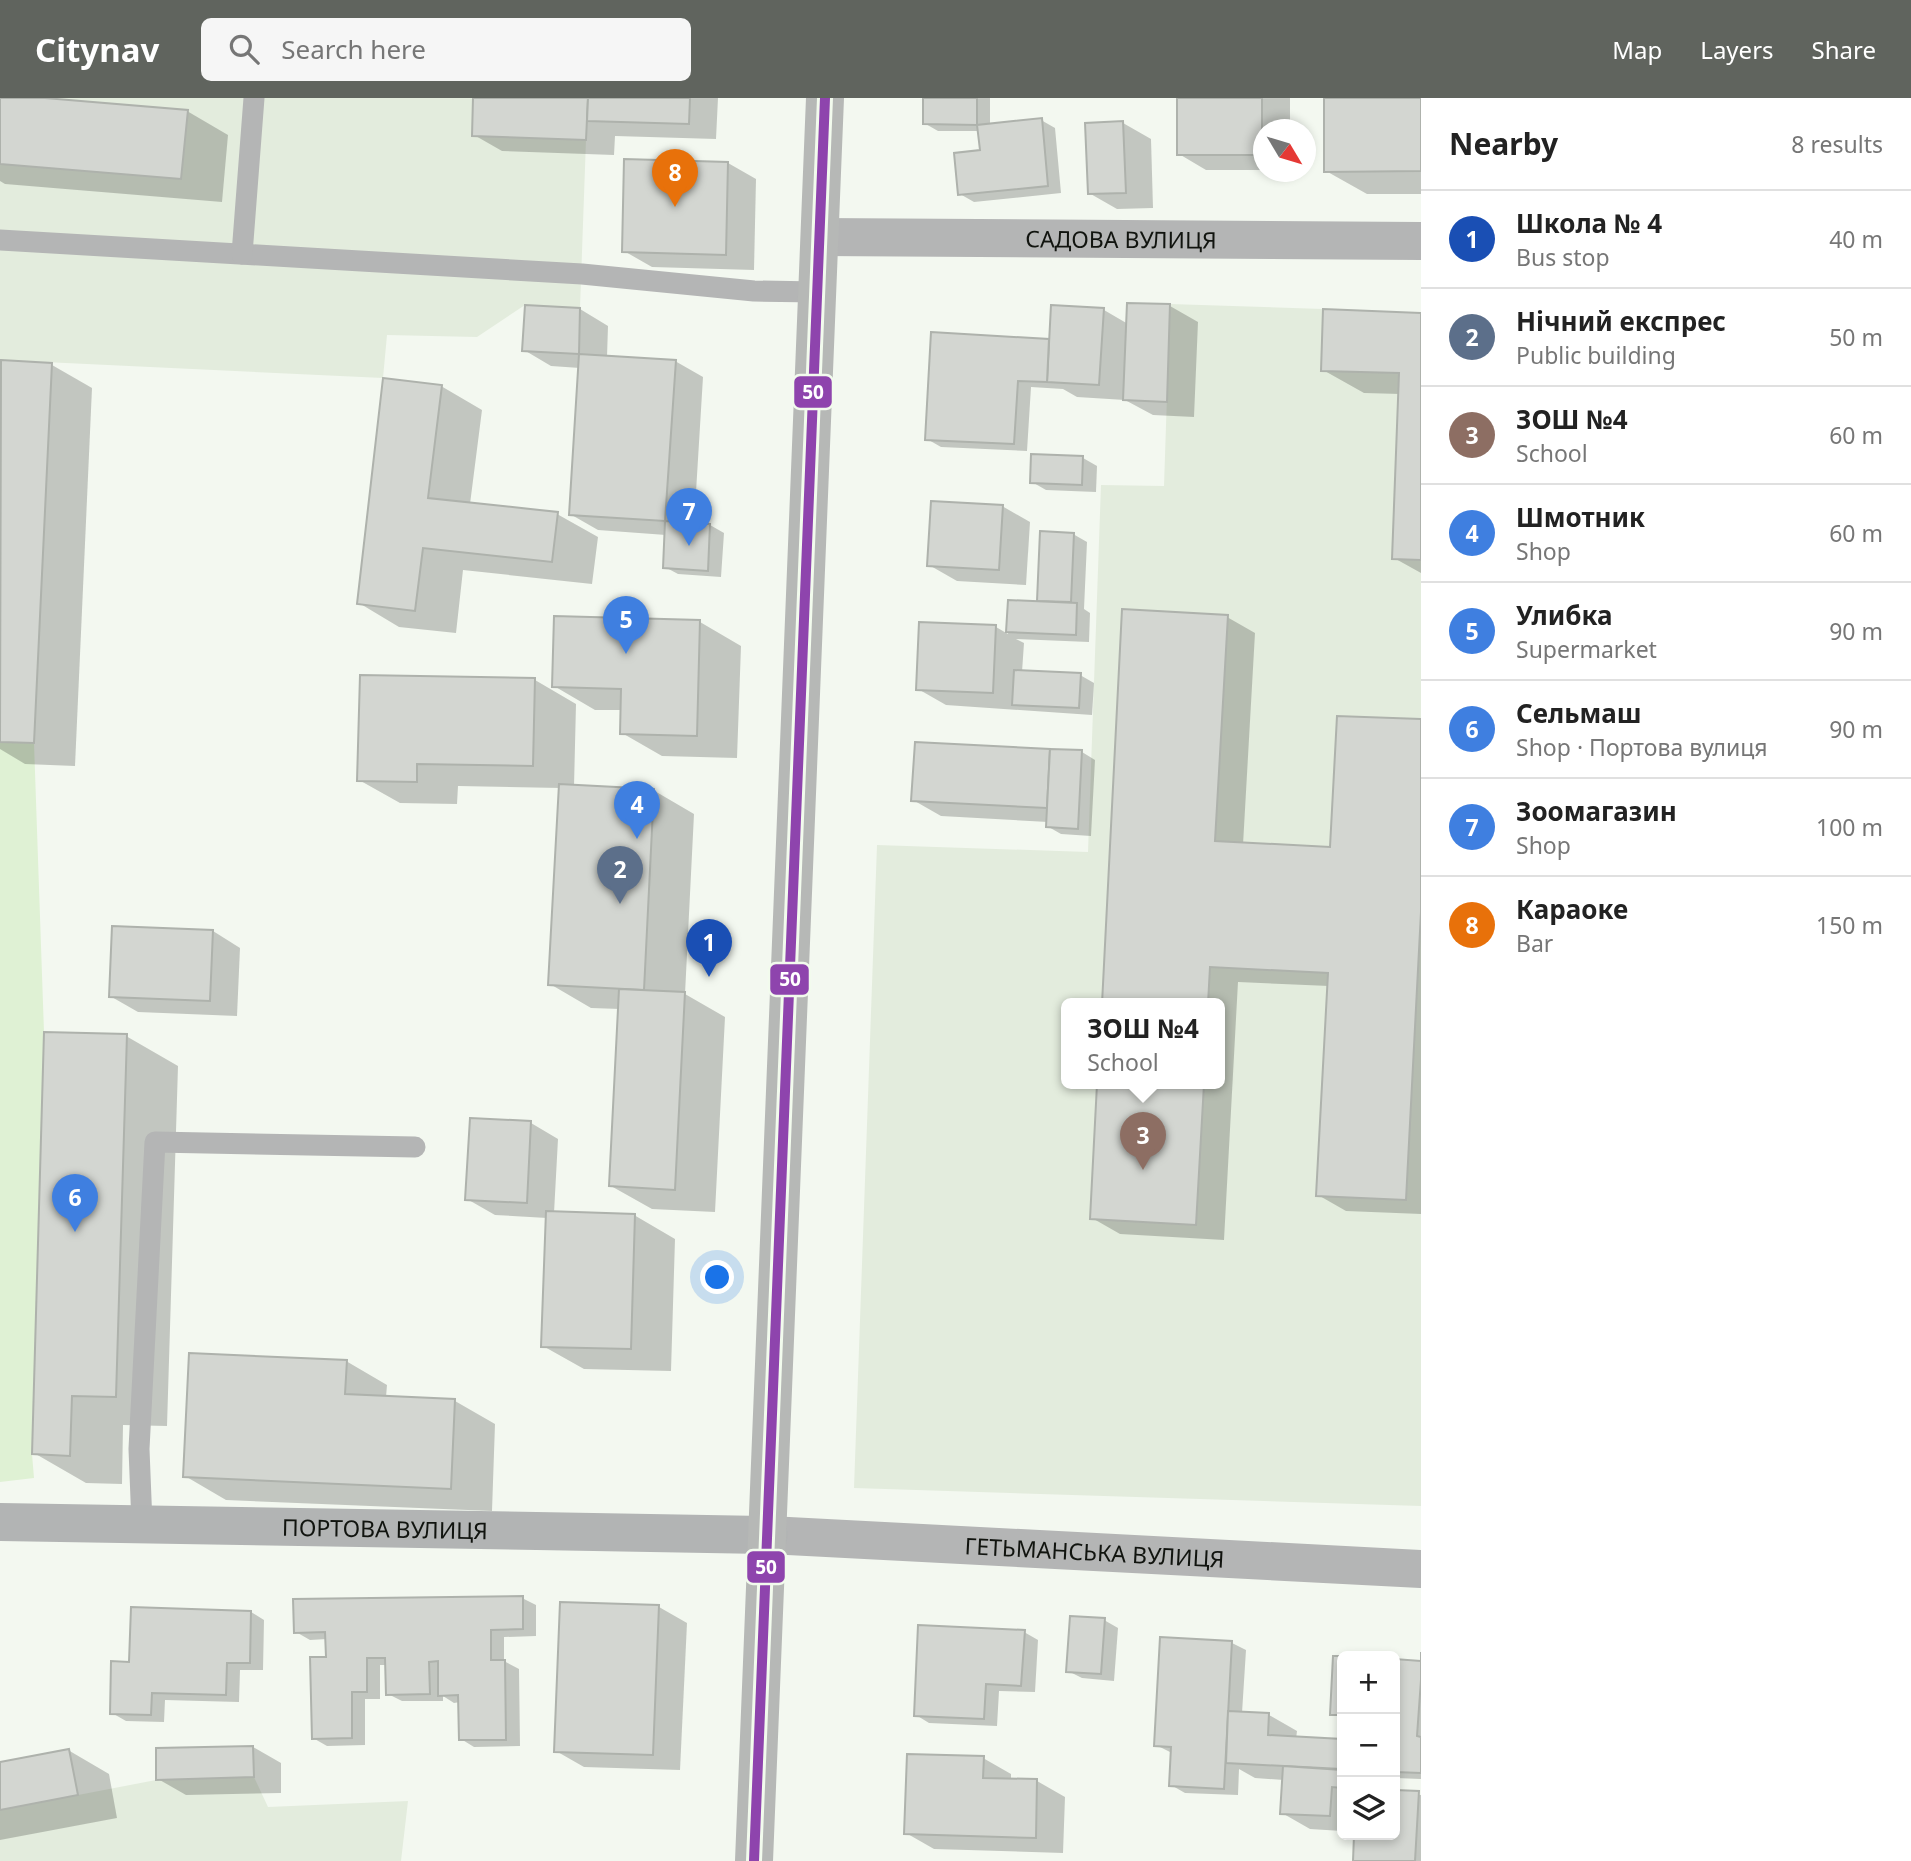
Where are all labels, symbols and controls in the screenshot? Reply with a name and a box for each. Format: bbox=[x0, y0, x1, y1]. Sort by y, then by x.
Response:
search box bbox=[201, 18, 691, 81]
text: Citynav bbox=[35, 27, 159, 72]
icon: search bbox=[225, 30, 263, 68]
text: Search here bbox=[281, 31, 426, 67]
text: Map bbox=[1612, 33, 1662, 66]
text: Layers bbox=[1700, 33, 1774, 66]
text: Share bbox=[1812, 33, 1876, 66]
north arrow bbox=[1253, 119, 1316, 182]
text: Nearby bbox=[1449, 123, 1558, 164]
text: 8 results bbox=[1791, 128, 1883, 160]
pin: 8 bbox=[652, 149, 698, 207]
text: Школа № 4 bbox=[1516, 205, 1662, 241]
street label: САДОВА ВУЛИЦЯ bbox=[1025, 222, 1217, 256]
text: 1 bbox=[1465, 223, 1479, 255]
text: 40 m bbox=[1829, 223, 1883, 255]
text: Bus stop bbox=[1516, 241, 1610, 273]
text: Нічний експрес bbox=[1516, 303, 1726, 339]
text: 2 bbox=[1465, 321, 1479, 353]
text: 50 m bbox=[1829, 321, 1883, 353]
text: Public building bbox=[1516, 339, 1676, 371]
line badge: 50 bbox=[793, 375, 833, 409]
text: 50 bbox=[802, 379, 824, 405]
text: ЗОШ №4 bbox=[1516, 401, 1628, 437]
text: 3 bbox=[1465, 419, 1479, 451]
text: 60 m bbox=[1829, 419, 1883, 451]
text: School bbox=[1516, 437, 1588, 469]
pin: 7 bbox=[666, 488, 712, 546]
text: Шмотник bbox=[1516, 499, 1645, 535]
text: 4 bbox=[1465, 517, 1479, 549]
text: 60 m bbox=[1829, 517, 1883, 549]
text: Shop bbox=[1516, 535, 1571, 567]
pin: 5 bbox=[603, 596, 649, 654]
text: Улибка bbox=[1516, 597, 1612, 633]
text: 5 bbox=[1465, 615, 1479, 647]
text: 90 m bbox=[1829, 615, 1883, 647]
text: Supermarket bbox=[1516, 633, 1657, 665]
text: Сельмаш bbox=[1516, 695, 1642, 731]
text: 6 bbox=[1465, 713, 1479, 745]
text: 90 m bbox=[1829, 713, 1883, 745]
text: Shop · Портова вулиця bbox=[1516, 731, 1768, 763]
pin: 4 bbox=[614, 781, 660, 839]
text: Зоомагазин bbox=[1516, 793, 1677, 829]
text: 7 bbox=[1465, 811, 1479, 843]
text: 100 m bbox=[1816, 811, 1883, 843]
text: Shop bbox=[1516, 829, 1571, 861]
pin: 2 bbox=[597, 846, 643, 904]
text: Караоке bbox=[1516, 891, 1628, 927]
text: 8 bbox=[1465, 909, 1479, 941]
text: 150 m bbox=[1816, 909, 1883, 941]
pin: 1 bbox=[686, 919, 732, 977]
text: Bar bbox=[1516, 927, 1553, 959]
line badge: 50 bbox=[769, 963, 810, 996]
text: 50 bbox=[779, 966, 801, 992]
popup bbox=[1061, 998, 1225, 1089]
text: ЗОШ №4 bbox=[1087, 1010, 1199, 1046]
text: School bbox=[1087, 1046, 1159, 1078]
pin: 3 bbox=[1120, 1112, 1166, 1170]
pin: 6 bbox=[52, 1174, 98, 1232]
your location bbox=[700, 1260, 734, 1294]
street label: ПОРТОВА ВУЛИЦЯ bbox=[282, 1511, 488, 1546]
street label: ГЕТЬМАНСЬКА ВУЛИЦЯ bbox=[964, 1529, 1225, 1575]
line badge: 50 bbox=[746, 1550, 786, 1584]
text: 50 bbox=[755, 1554, 777, 1580]
map controls bbox=[1337, 1651, 1400, 1840]
button: + bbox=[1337, 1651, 1400, 1714]
button: − bbox=[1337, 1714, 1400, 1777]
button: layers bbox=[1337, 1777, 1400, 1840]

